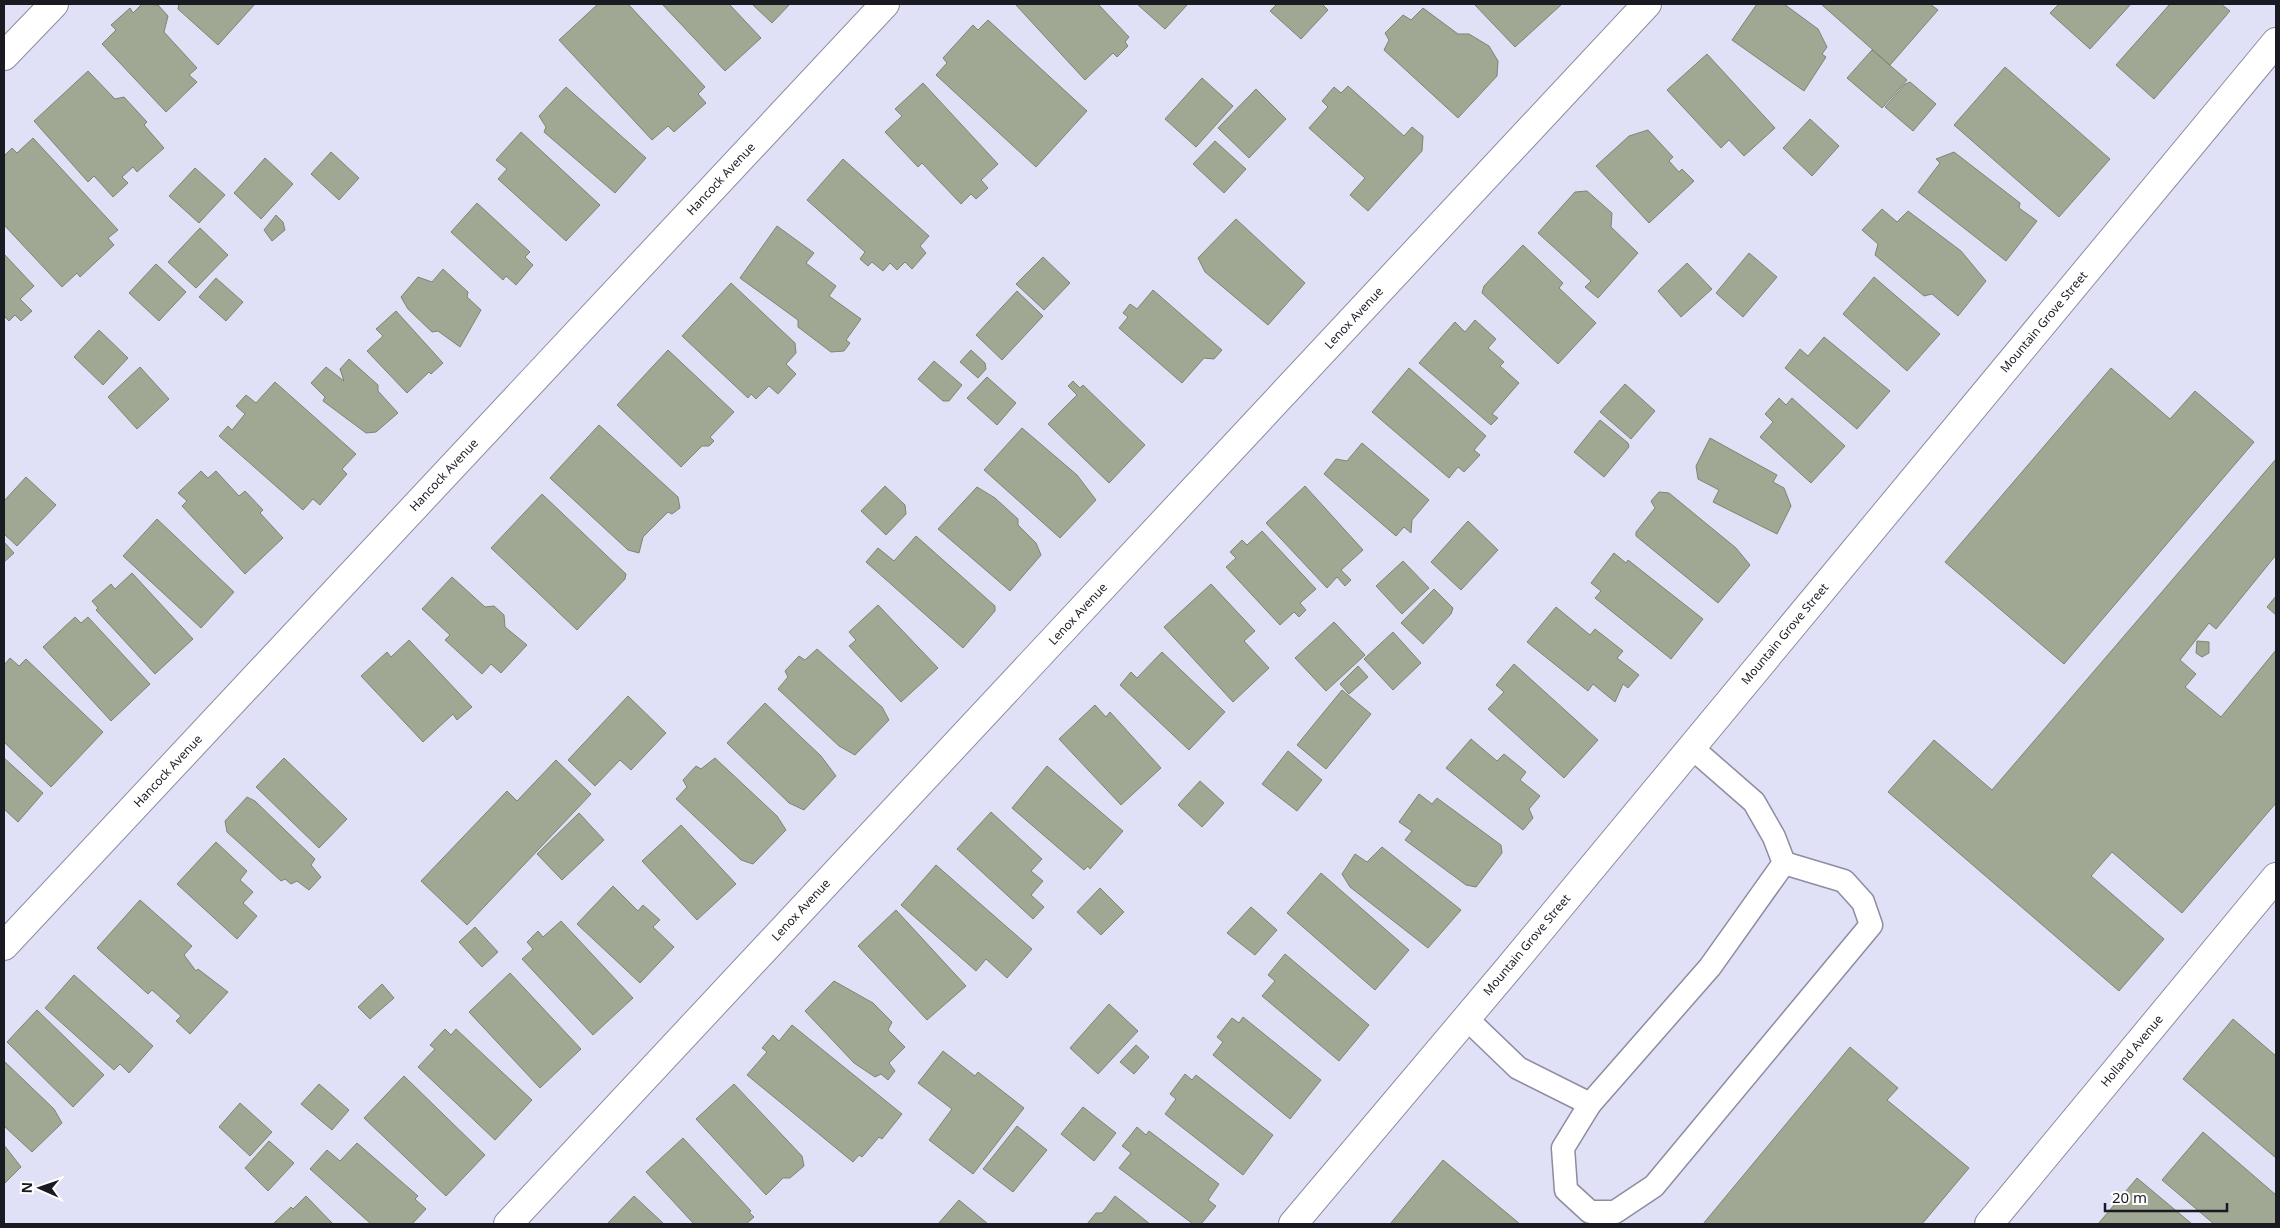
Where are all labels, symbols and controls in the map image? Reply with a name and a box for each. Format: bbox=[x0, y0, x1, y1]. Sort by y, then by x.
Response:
street label: Hancock Avenue bbox=[683, 139, 759, 219]
street label: Mountain Grove Street bbox=[1996, 267, 2092, 376]
street label: Lenox Avenue bbox=[1320, 283, 1387, 352]
street label: Hancock Avenue bbox=[406, 435, 482, 515]
street label: Lenox Avenue bbox=[1044, 579, 1111, 648]
street label: Mountain Grove Street bbox=[1737, 579, 1833, 688]
street label: Hancock Avenue bbox=[130, 731, 206, 811]
street label: Lenox Avenue bbox=[767, 875, 834, 944]
street label: Mountain Grove Street bbox=[1479, 890, 1575, 999]
street label: Holland Avenue bbox=[2096, 1011, 2167, 1090]
north arrow bbox=[15, 1163, 65, 1213]
scale bar bbox=[2105, 1180, 2228, 1212]
text: N bbox=[17, 1182, 36, 1194]
text: 20 m bbox=[2112, 1187, 2147, 1207]

